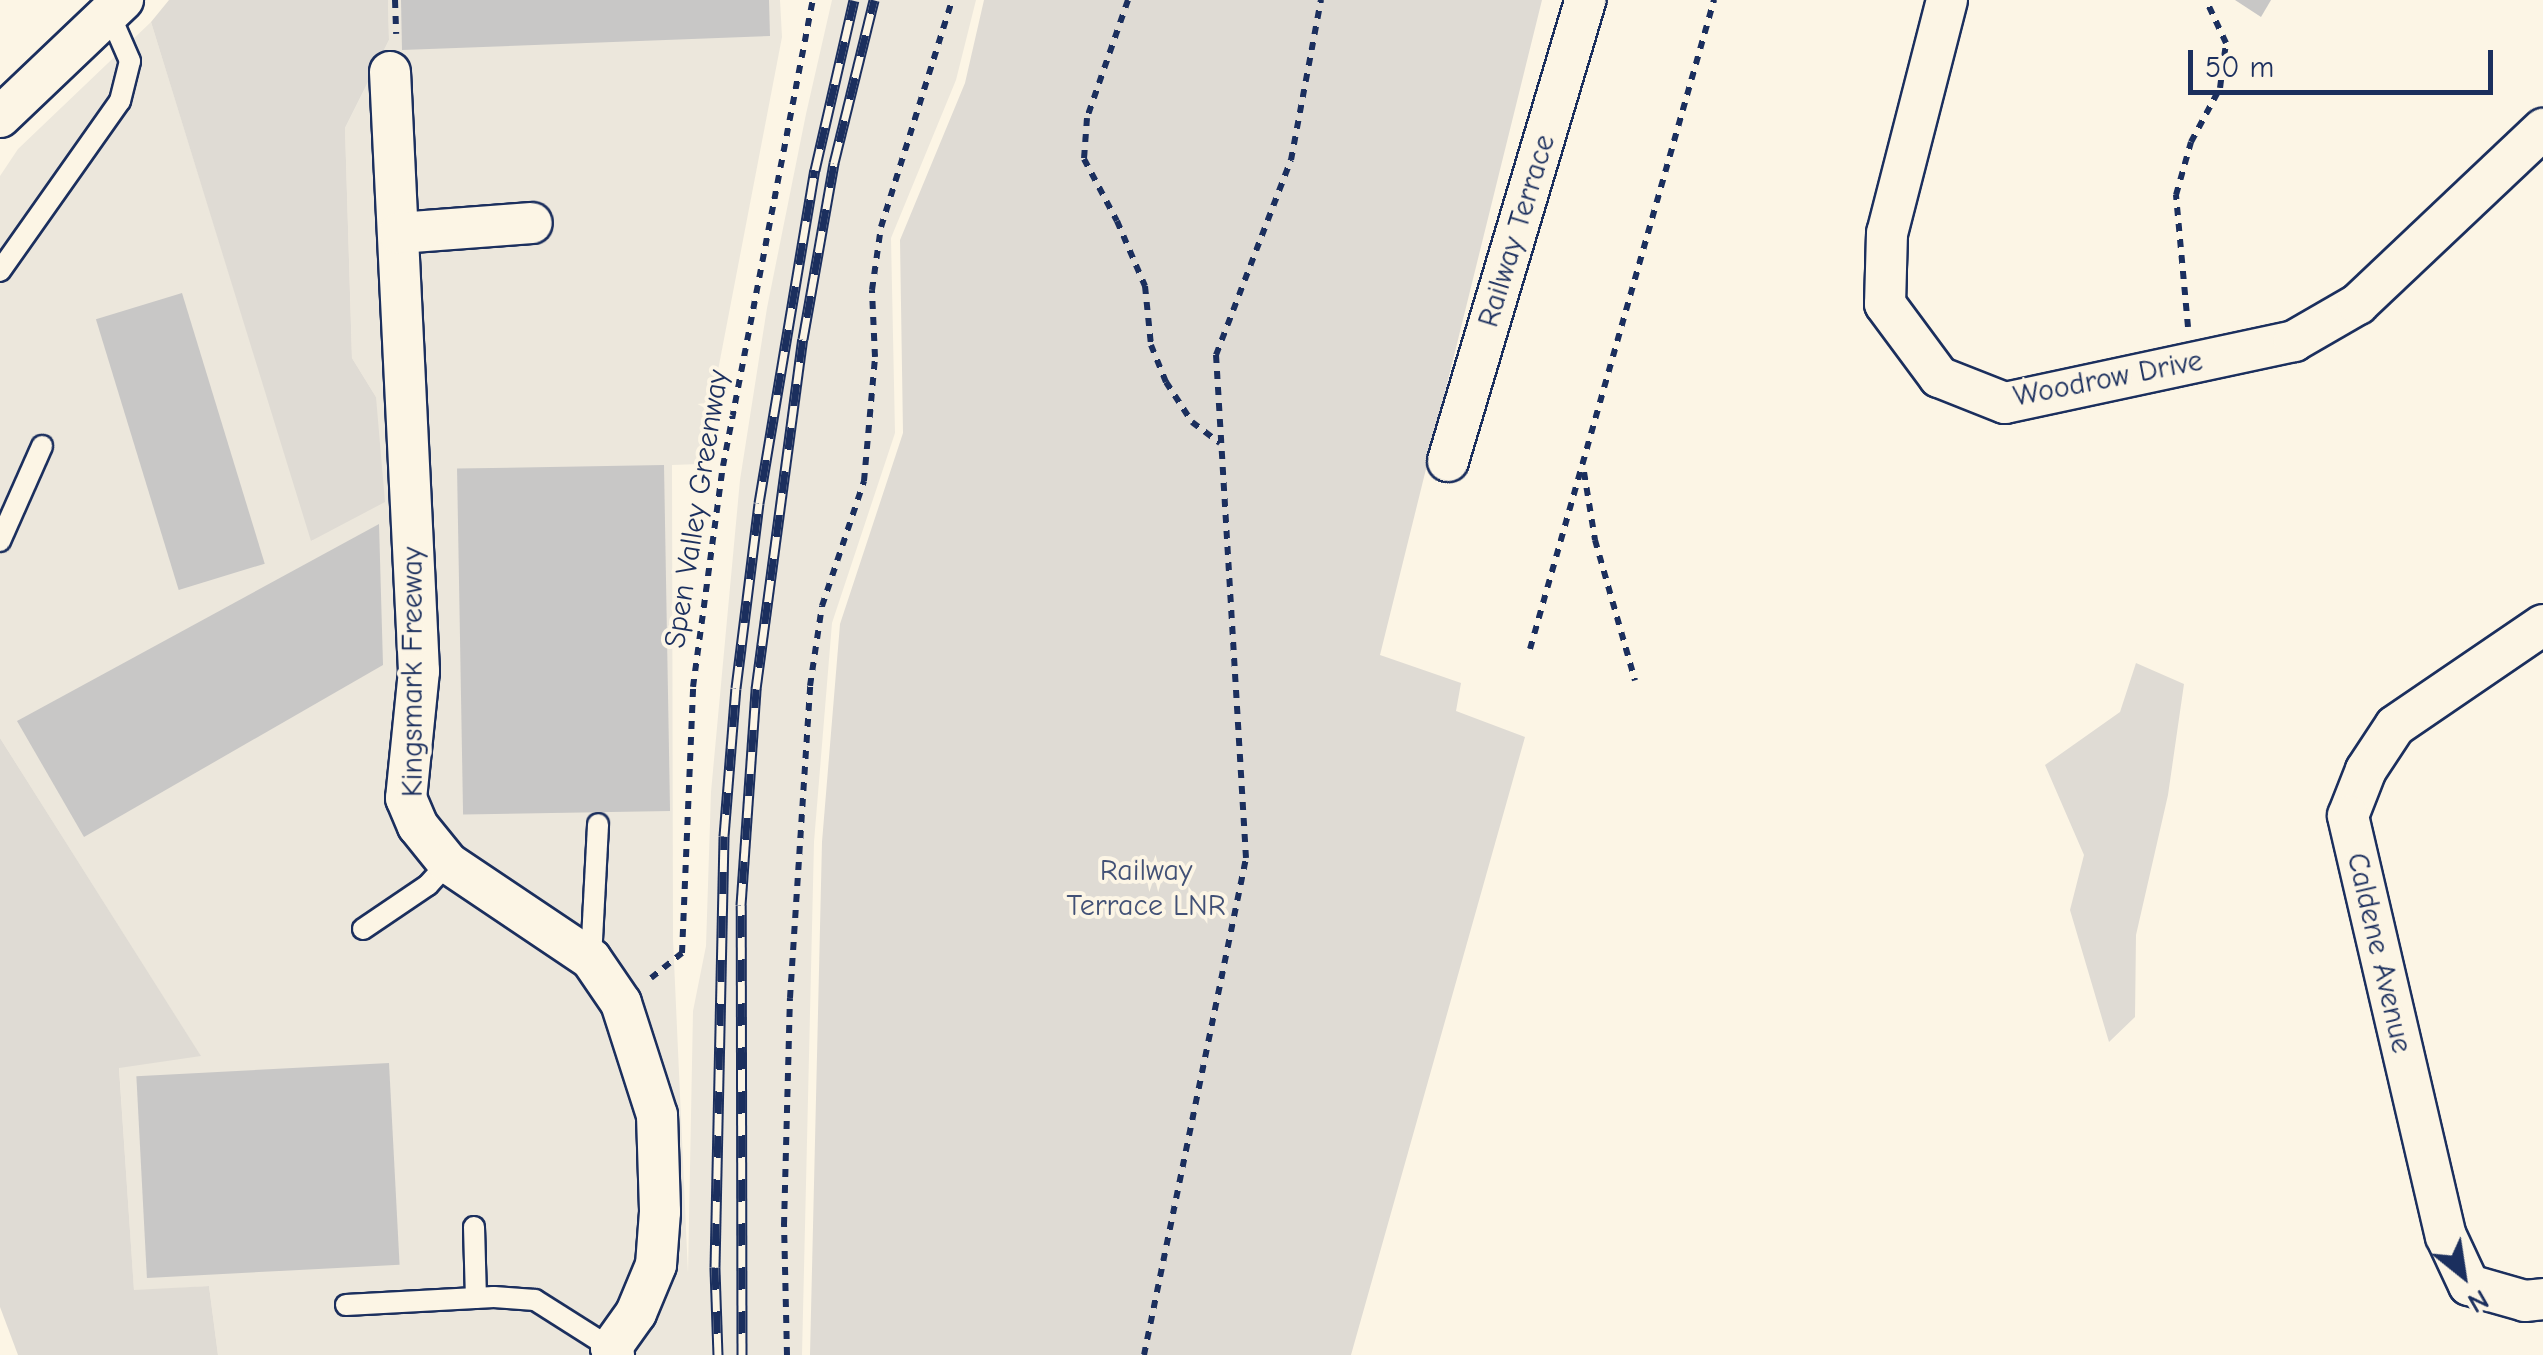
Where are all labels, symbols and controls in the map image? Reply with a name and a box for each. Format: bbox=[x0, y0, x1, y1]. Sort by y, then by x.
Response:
scale bar bbox=[2193, 30, 2498, 92]
text: 50 m bbox=[2205, 50, 2274, 85]
street label: Railway Terrace bbox=[1471, 130, 1563, 332]
street label: Woodrow Drive bbox=[2010, 343, 2206, 415]
street label: Spen Valley Greenway bbox=[657, 367, 737, 651]
street label: Kingsmark Freeway bbox=[395, 547, 431, 797]
street label: Caldene Avenue bbox=[2338, 849, 2420, 1057]
park label: Railway Terrace LNR bbox=[1066, 853, 1226, 924]
north arrow bbox=[2413, 1225, 2513, 1325]
text: N bbox=[2462, 1283, 2494, 1319]

